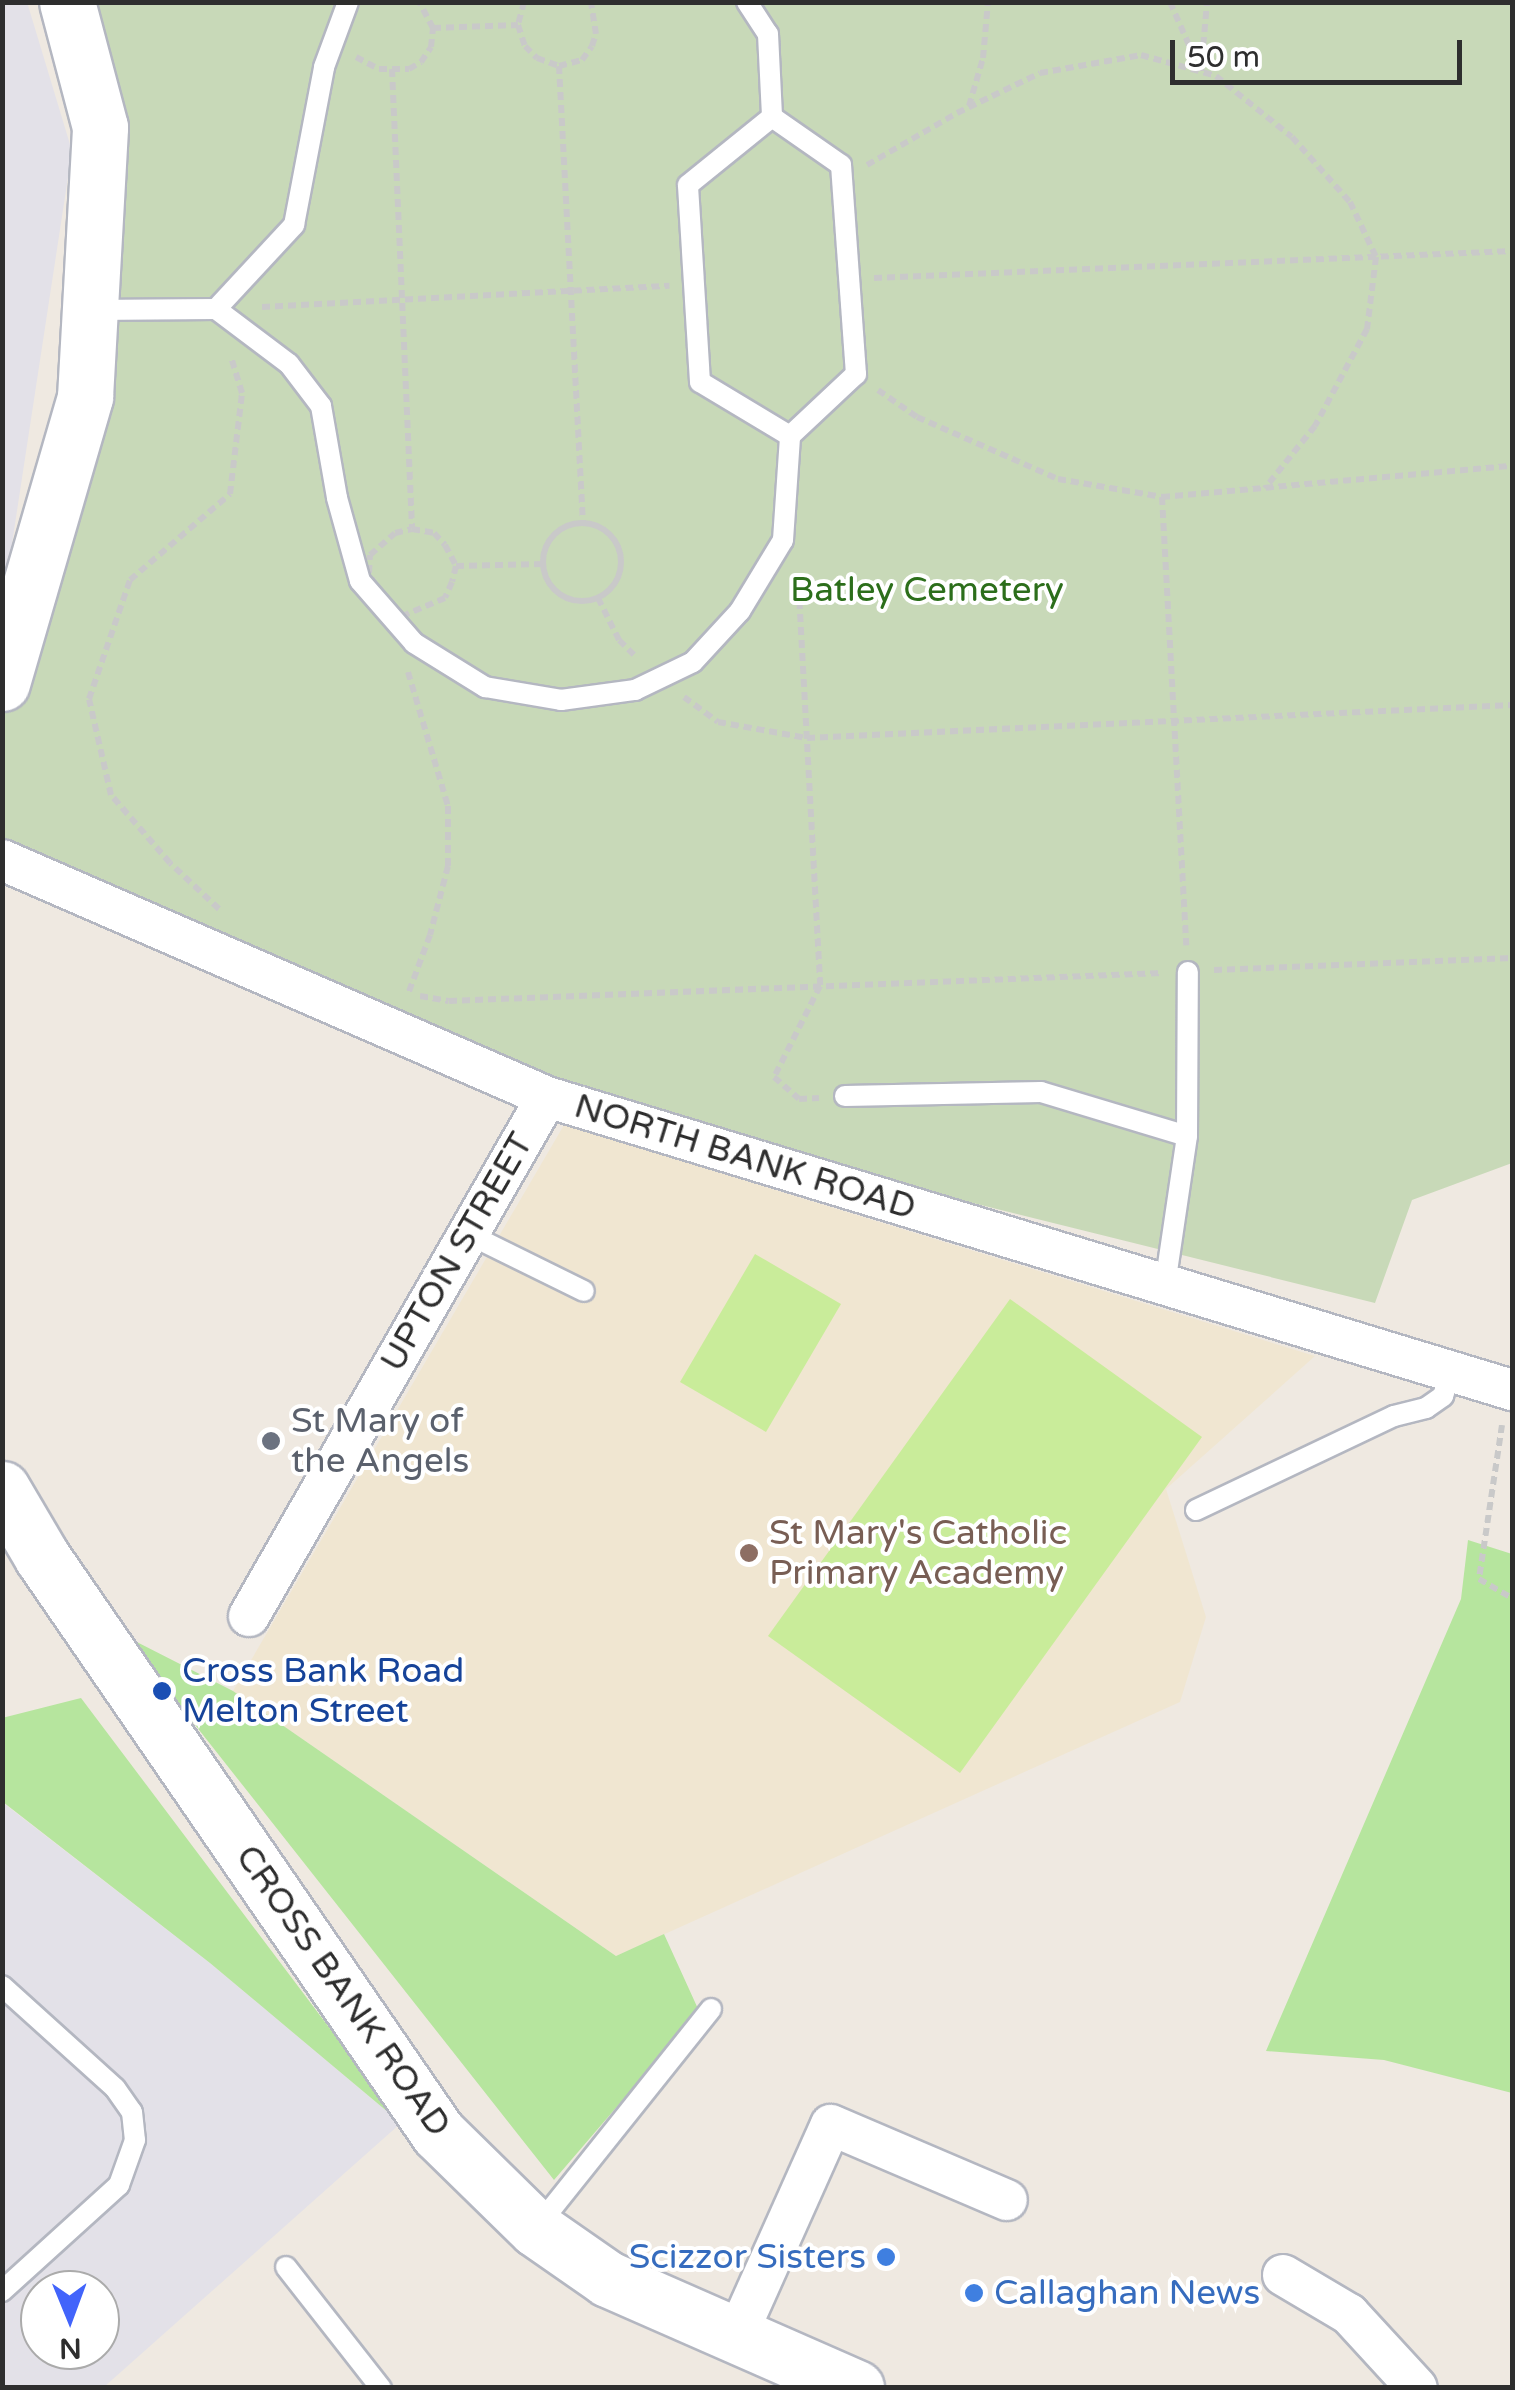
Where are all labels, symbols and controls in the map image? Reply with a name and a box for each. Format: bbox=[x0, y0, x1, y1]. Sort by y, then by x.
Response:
scale bar bbox=[1175, 20, 1468, 82]
text: 50 m bbox=[1187, 39, 1260, 76]
park label: Batley Cemetery bbox=[790, 569, 1064, 611]
street label: NORTH BANK ROAD bbox=[569, 1085, 921, 1229]
street label: UPTON STREET bbox=[372, 1125, 542, 1379]
place label: St Mary of the Angels bbox=[291, 1400, 469, 1482]
marker: St Mary of the Angels bbox=[260, 1430, 282, 1452]
place label: St Mary's Catholic Primary Academy bbox=[769, 1512, 1067, 1594]
marker: St Mary's Catholic Primary Academy bbox=[738, 1542, 760, 1564]
place label: Cross Bank Road Melton Street bbox=[182, 1650, 464, 1732]
marker: Cross Bank Road Melton Street bbox=[151, 1680, 173, 1702]
street label: CROSS BANK ROAD bbox=[227, 1837, 459, 2145]
place label: Scizzor Sisters bbox=[629, 2236, 866, 2278]
marker: Scizzor Sisters bbox=[875, 2246, 897, 2268]
north arrow bbox=[20, 2270, 120, 2370]
place label: Callaghan News bbox=[994, 2272, 1260, 2314]
marker: Callaghan News bbox=[963, 2282, 985, 2304]
text: N bbox=[59, 2331, 82, 2365]

